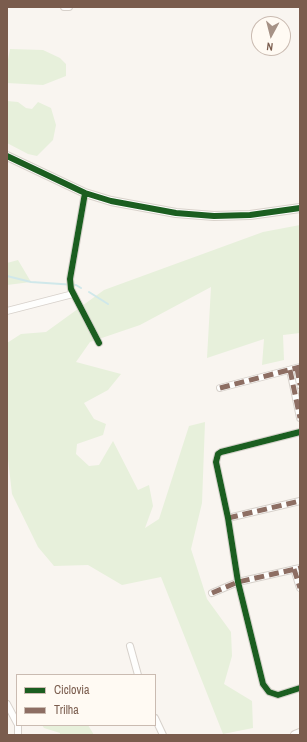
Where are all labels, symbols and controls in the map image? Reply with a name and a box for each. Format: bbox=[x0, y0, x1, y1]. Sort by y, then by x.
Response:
north arrow bbox=[251, 16, 291, 56]
text: N bbox=[266, 40, 274, 54]
legend bbox=[16, 674, 156, 726]
text: Ciclovia bbox=[54, 682, 90, 698]
text: Trilha bbox=[54, 702, 79, 718]

